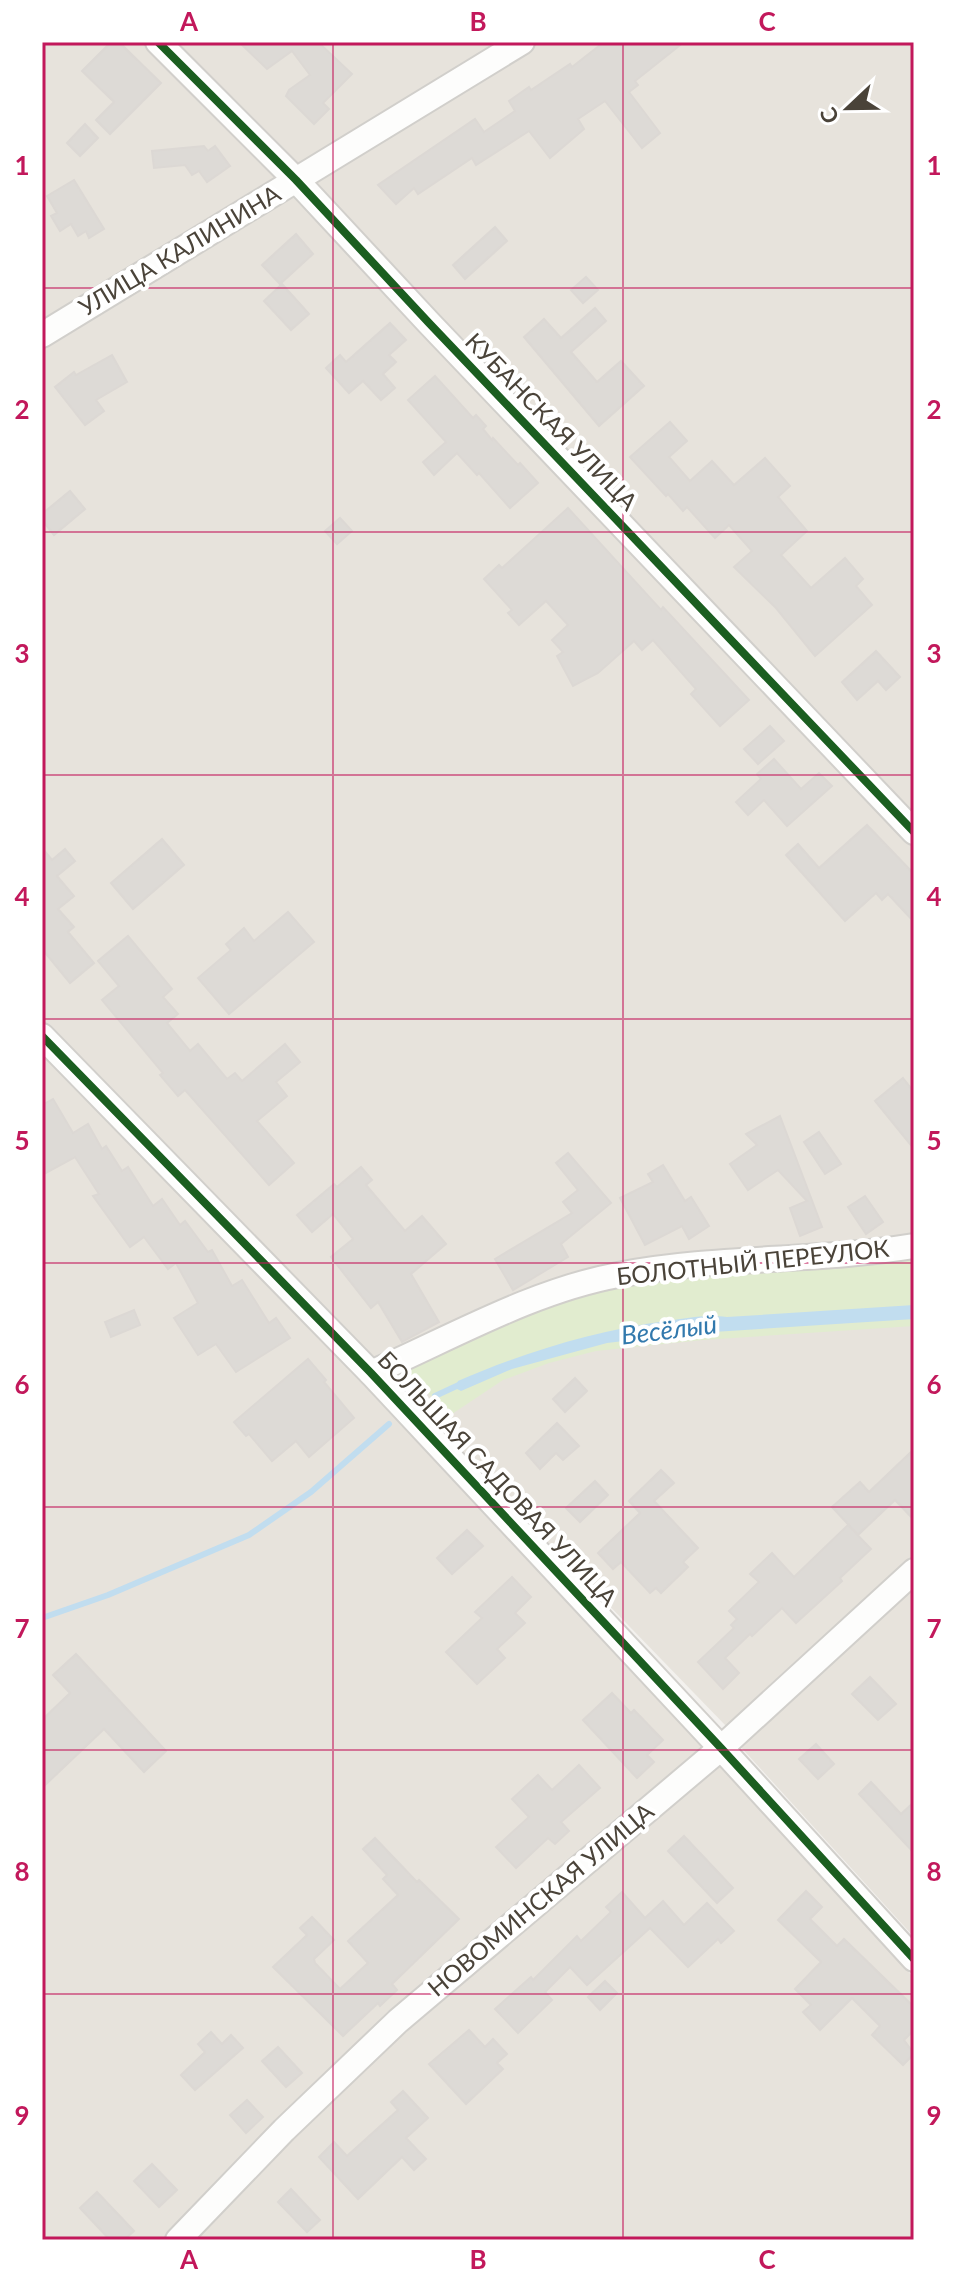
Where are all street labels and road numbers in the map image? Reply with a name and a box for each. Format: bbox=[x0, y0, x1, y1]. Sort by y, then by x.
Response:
street label: УЛИЦА КАЛИНИНА bbox=[73, 178, 286, 321]
street label: КУБАНСКАЯ УЛИЦА bbox=[460, 326, 645, 516]
street label: БОЛОТНЫЙ ПЕРЕУЛОК bbox=[615, 1233, 891, 1290]
street label: БОЛЬШАЯ САДОВАЯ УЛИЦА bbox=[372, 1345, 624, 1612]
street label: НОВОМИНСКАЯ УЛИЦА bbox=[421, 1795, 659, 2002]

